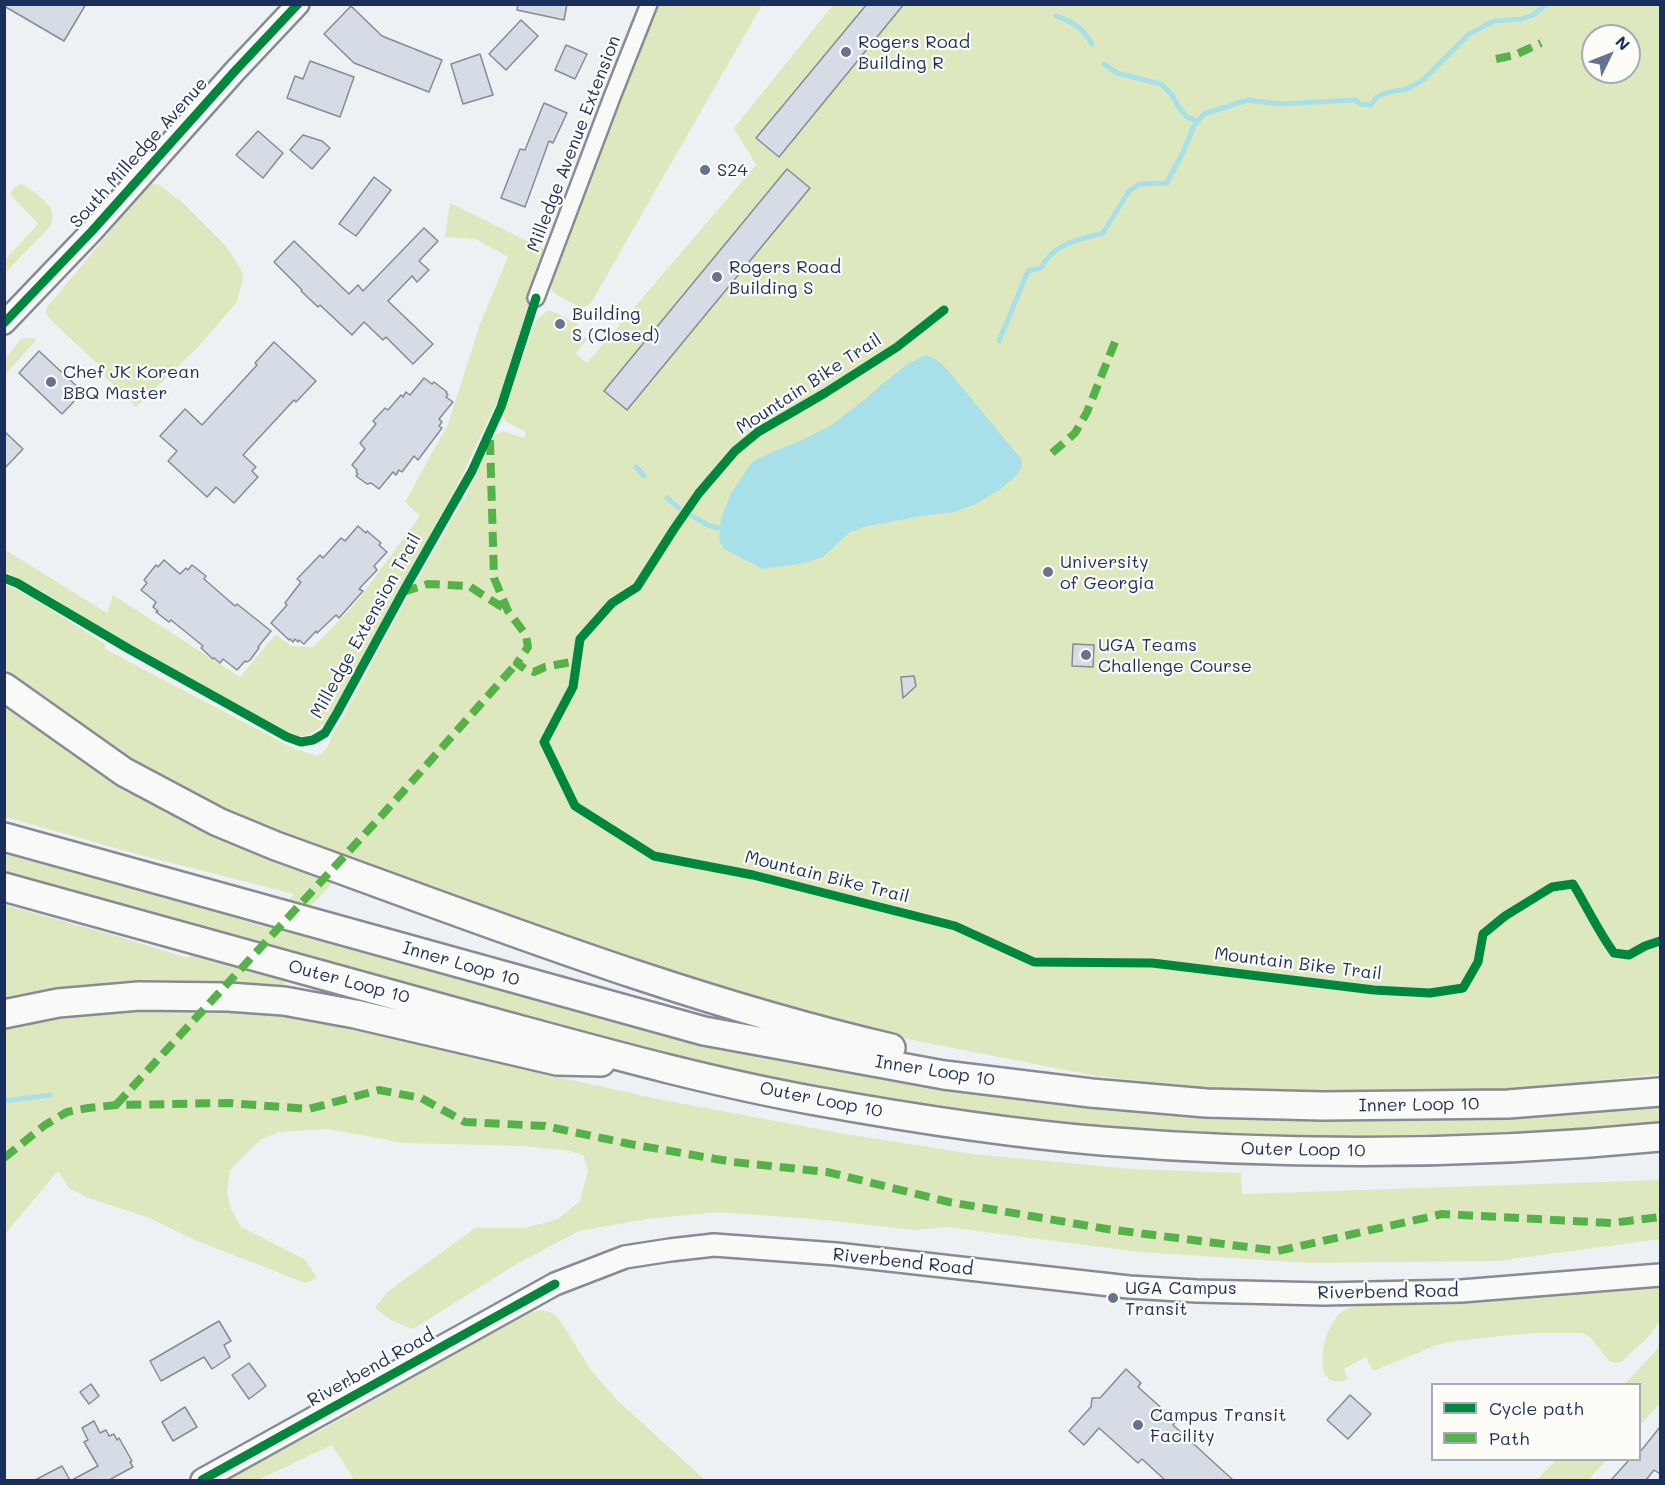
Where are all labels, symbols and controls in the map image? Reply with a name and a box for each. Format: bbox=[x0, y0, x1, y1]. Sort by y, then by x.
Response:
north arrow bbox=[1581, 24, 1641, 84]
place label: Rogers Road Building R bbox=[858, 31, 970, 74]
text: N bbox=[1611, 31, 1635, 54]
street label: Milledge Avenue Extension bbox=[523, 33, 625, 255]
marker: Rogers Road Building R bbox=[839, 45, 853, 59]
street label: South Milledge Avenue bbox=[66, 73, 212, 233]
place label: S24 bbox=[717, 159, 748, 181]
marker: S24 bbox=[698, 163, 712, 177]
place label: Rogers Road Building S bbox=[729, 256, 841, 298]
marker: Rogers Road Building S bbox=[710, 270, 724, 284]
place label: Building S (Closed) bbox=[572, 303, 659, 346]
marker: Building S (Closed) bbox=[553, 317, 567, 331]
street label: Mountain Bike Trail bbox=[732, 329, 886, 439]
place label: Chef JK Korean BBQ Master bbox=[63, 361, 199, 404]
marker: Chef JK Korean BBQ Master bbox=[44, 375, 58, 389]
street label: Milledge Extension Trail bbox=[306, 530, 426, 722]
place label: University of Georgia bbox=[1060, 551, 1155, 594]
marker: University of Georgia bbox=[1041, 565, 1055, 579]
place label: UGA Teams Challenge Course bbox=[1098, 634, 1252, 676]
marker: UGA Teams Challenge Course bbox=[1079, 648, 1093, 662]
street label: Mountain Bike Trail bbox=[743, 846, 911, 908]
street label: Inner Loop 10 bbox=[400, 937, 522, 991]
street label: Mountain Bike Trail bbox=[1213, 943, 1383, 985]
street label: Outer Loop 10 bbox=[286, 955, 412, 1009]
street label: Inner Loop 10 bbox=[874, 1051, 996, 1091]
street label: Outer Loop 10 bbox=[758, 1077, 884, 1123]
street label: Inner Loop 10 bbox=[1359, 1093, 1479, 1117]
street label: Outer Loop 10 bbox=[1240, 1138, 1366, 1162]
street label: Riverbend Road bbox=[832, 1244, 974, 1280]
place label: UGA Campus Transit bbox=[1125, 1277, 1237, 1320]
street label: Riverbend Road bbox=[1317, 1280, 1459, 1304]
marker: UGA Campus Transit bbox=[1106, 1291, 1120, 1305]
street label: Riverbend Road bbox=[304, 1324, 438, 1412]
legend bbox=[1431, 1383, 1641, 1461]
text: Cycle path bbox=[1489, 1396, 1584, 1420]
place label: Campus Transit Facility bbox=[1150, 1404, 1286, 1446]
marker: Campus Transit Facility bbox=[1131, 1418, 1145, 1432]
text: Path bbox=[1489, 1426, 1529, 1450]

